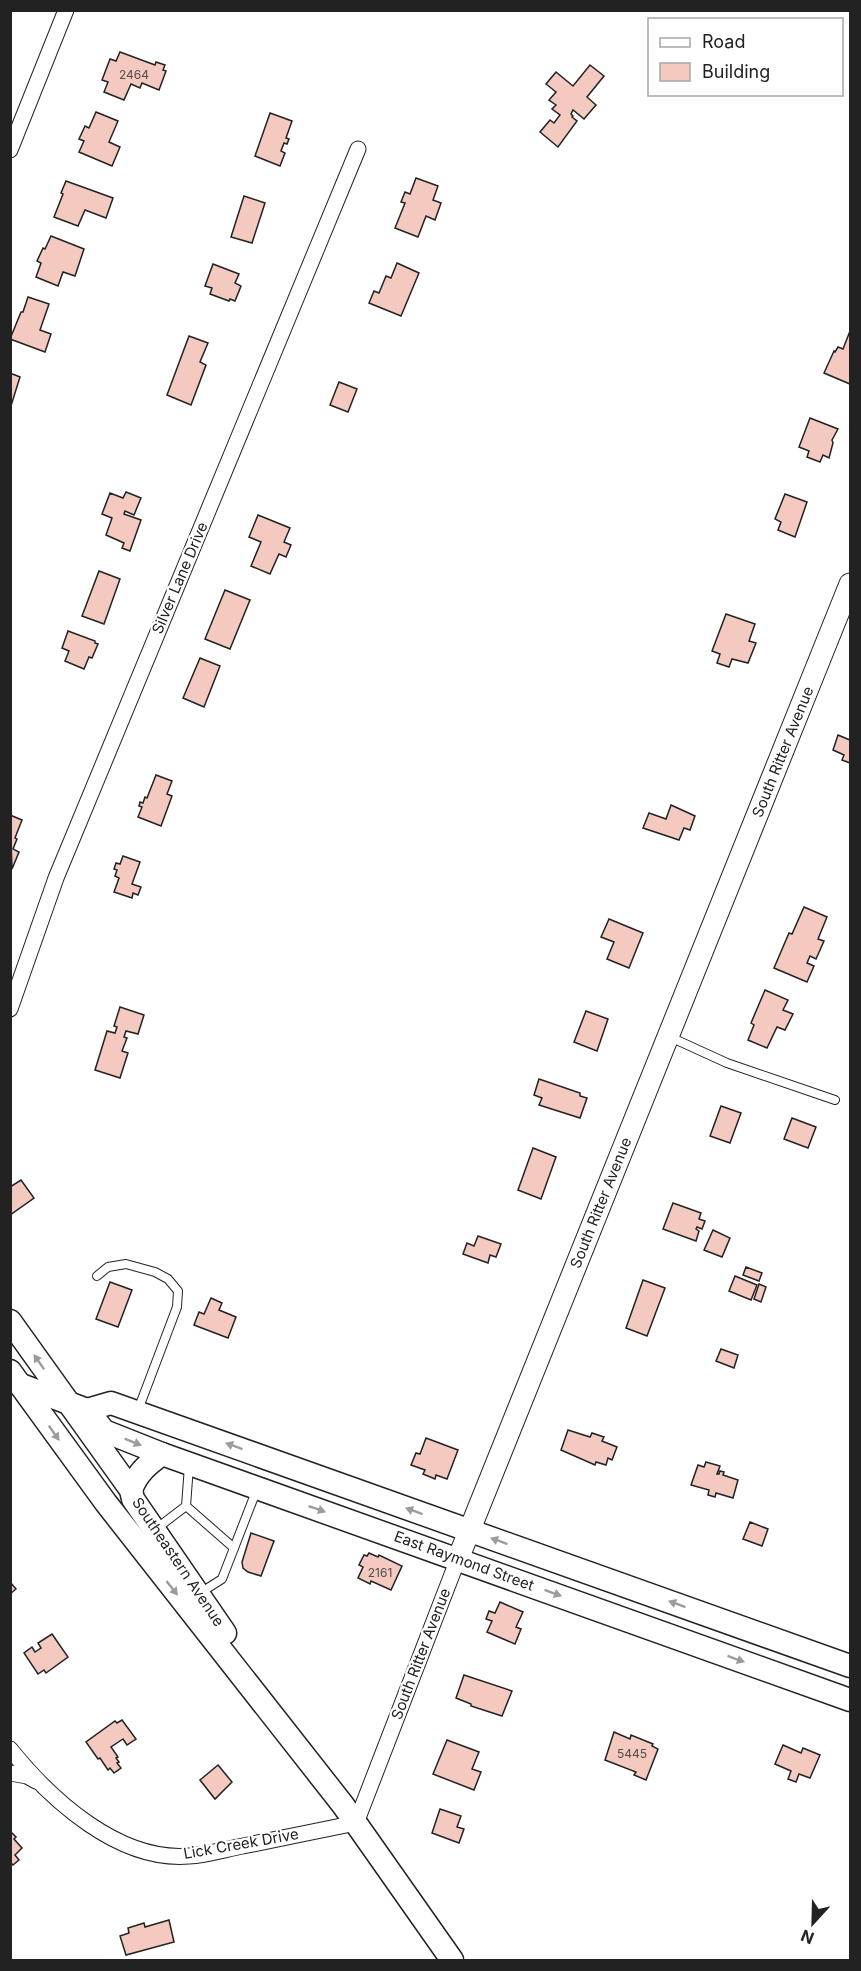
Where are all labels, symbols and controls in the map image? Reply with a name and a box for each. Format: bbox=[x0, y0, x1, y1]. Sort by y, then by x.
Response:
legend bbox=[648, 18, 843, 96]
text: Road bbox=[702, 31, 745, 52]
text: Building bbox=[702, 61, 770, 82]
house number: 2464 bbox=[119, 67, 149, 82]
street label: Silver Lane Drive bbox=[147, 519, 212, 637]
street label: South Ritter Avenue bbox=[748, 684, 817, 820]
street label: South Ritter Avenue bbox=[566, 1135, 635, 1271]
one-way arrow bbox=[34, 1354, 46, 1370]
one-way arrow bbox=[48, 1425, 59, 1441]
one-way arrow bbox=[125, 1438, 143, 1448]
one-way arrow bbox=[225, 1441, 243, 1451]
street label: Southeastern Avenue bbox=[128, 1494, 229, 1630]
one-way arrow bbox=[308, 1504, 326, 1514]
one-way arrow bbox=[405, 1505, 423, 1515]
street label: East Raymond Street bbox=[392, 1526, 537, 1595]
one-way arrow bbox=[490, 1536, 508, 1546]
house number: 2161 bbox=[368, 1565, 392, 1580]
one-way arrow bbox=[166, 1580, 179, 1596]
street label: South Ritter Avenue bbox=[387, 1585, 454, 1722]
one-way arrow bbox=[544, 1589, 562, 1599]
one-way arrow bbox=[668, 1599, 686, 1609]
one-way arrow bbox=[727, 1655, 745, 1665]
house number: 5445 bbox=[617, 1746, 647, 1761]
street label: Lick Creek Drive bbox=[182, 1824, 300, 1863]
north arrow bbox=[783, 1893, 843, 1953]
text: N bbox=[798, 1925, 817, 1948]

